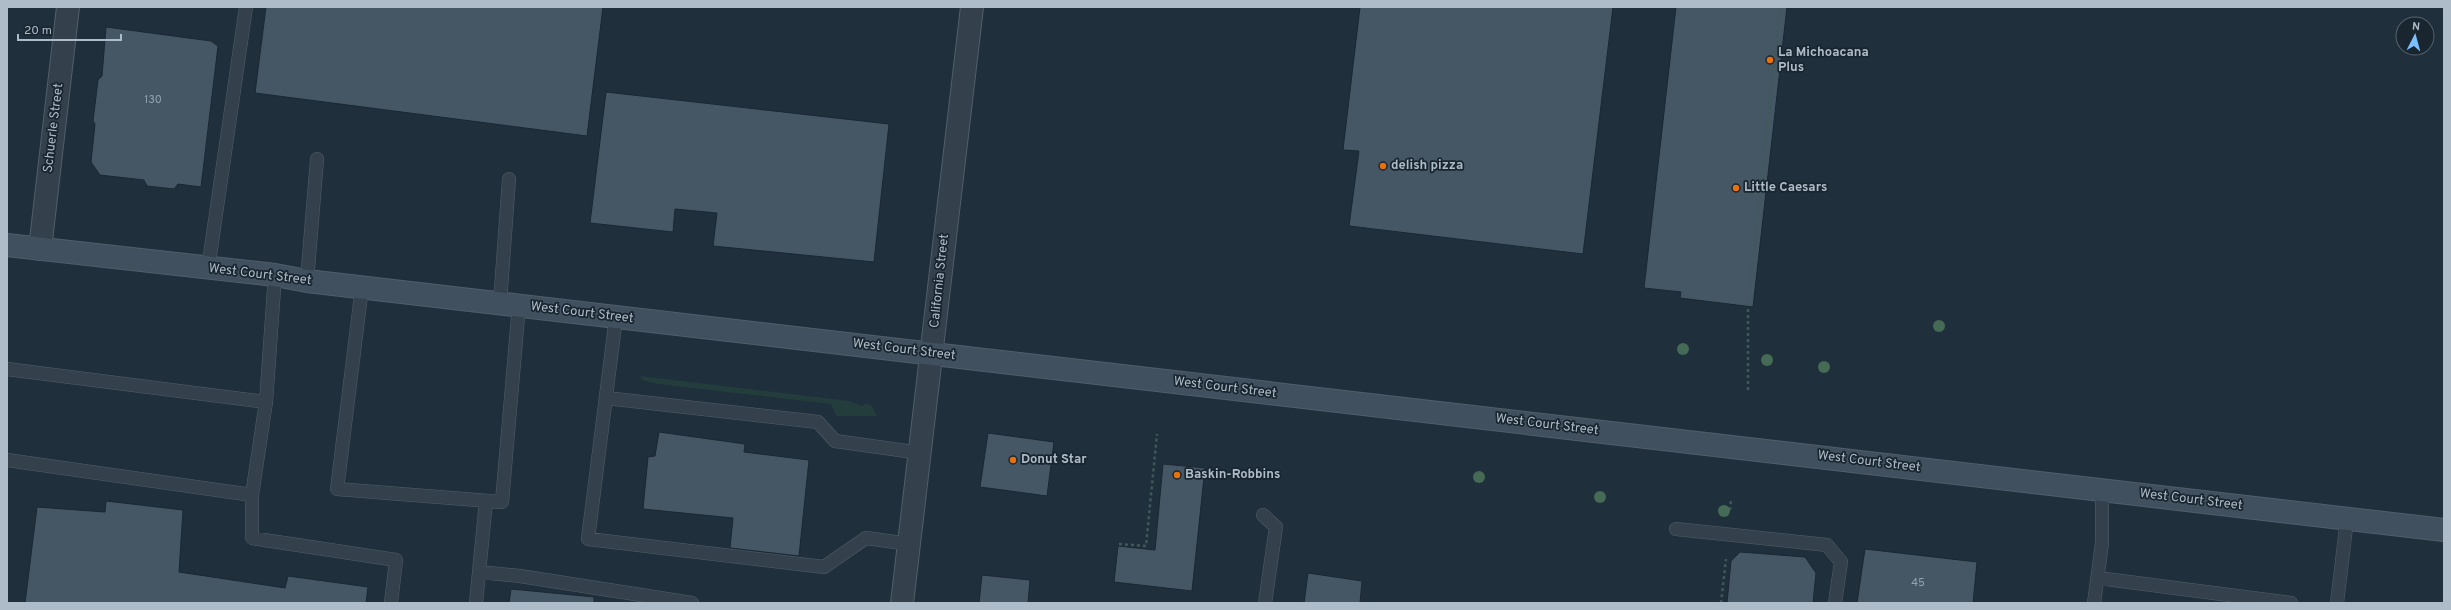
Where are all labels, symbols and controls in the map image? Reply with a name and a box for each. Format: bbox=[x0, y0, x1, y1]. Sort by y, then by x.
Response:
scale bar bbox=[18, 16, 121, 42]
north arrow bbox=[2395, 16, 2435, 56]
text: N bbox=[2411, 20, 2421, 34]
text: 20 m bbox=[24, 23, 52, 39]
place label: La Michoacana Plus bbox=[1778, 45, 1869, 76]
marker: La Michoacana Plus bbox=[1765, 55, 1775, 65]
street label: Schuerle Street bbox=[41, 82, 67, 174]
house number: 130 bbox=[144, 93, 162, 107]
place label: delish pizza bbox=[1391, 158, 1463, 174]
marker: delish pizza bbox=[1378, 161, 1388, 171]
place label: Little Caesars bbox=[1744, 180, 1827, 196]
marker: Little Caesars bbox=[1731, 183, 1741, 193]
street label: California Street bbox=[927, 233, 953, 329]
street label: West Court Street bbox=[208, 261, 312, 289]
street label: West Court Street bbox=[530, 299, 634, 327]
street label: West Court Street bbox=[852, 336, 956, 364]
street label: West Court Street bbox=[1173, 374, 1277, 402]
street label: West Court Street bbox=[1495, 411, 1599, 439]
street label: West Court Street bbox=[1817, 448, 1921, 476]
place label: Donut Star bbox=[1021, 452, 1087, 468]
marker: Donut Star bbox=[1008, 455, 1018, 465]
place label: Baskin-Robbins bbox=[1185, 467, 1280, 483]
marker: Baskin-Robbins bbox=[1172, 470, 1182, 480]
street label: West Court Street bbox=[2139, 486, 2243, 514]
house number: 45 bbox=[1911, 576, 1925, 590]

